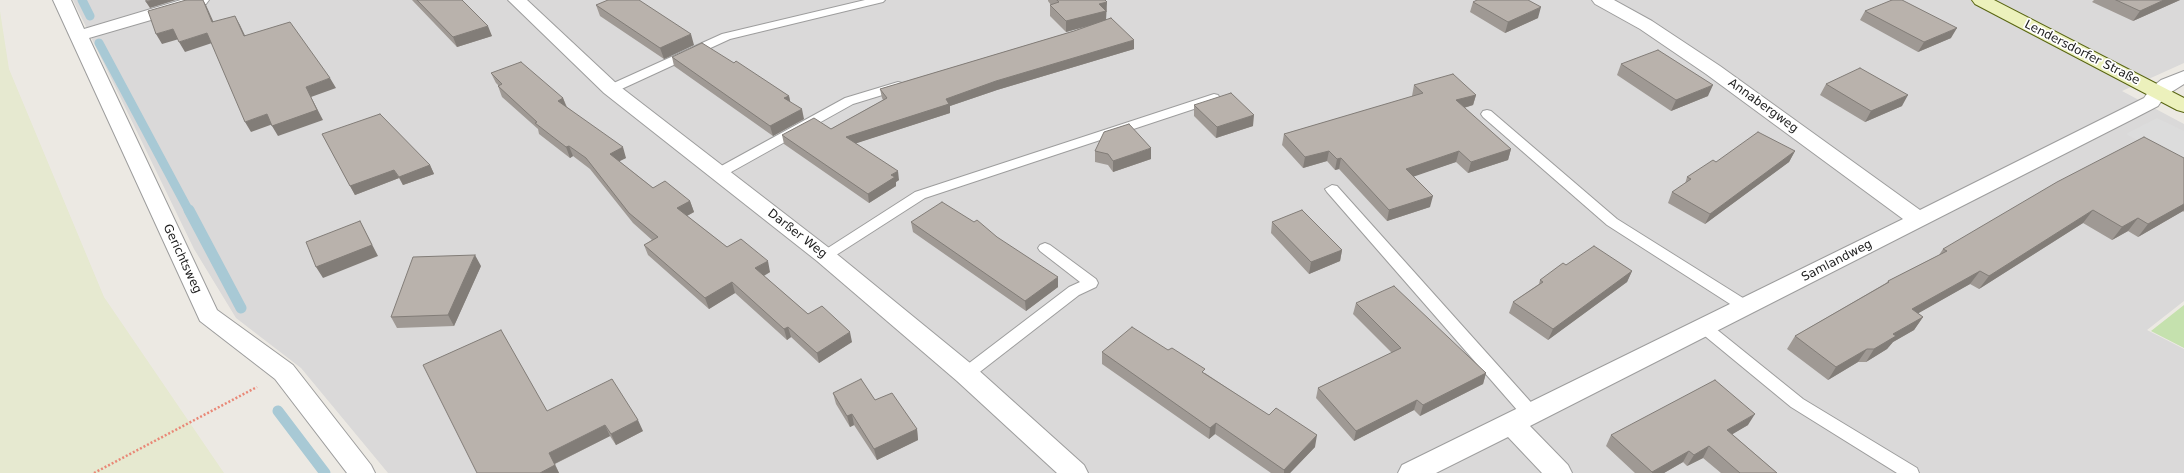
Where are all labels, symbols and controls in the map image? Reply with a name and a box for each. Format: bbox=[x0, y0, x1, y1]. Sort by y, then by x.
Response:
street label: Lendersdorfer Straße bbox=[2022, 18, 2142, 88]
street label: Annabergweg bbox=[1725, 76, 1801, 136]
street label: Darßer Weg bbox=[764, 206, 830, 262]
street label: Gerichtsweg bbox=[160, 222, 204, 296]
street label: Samlandweg bbox=[1799, 237, 1875, 285]

